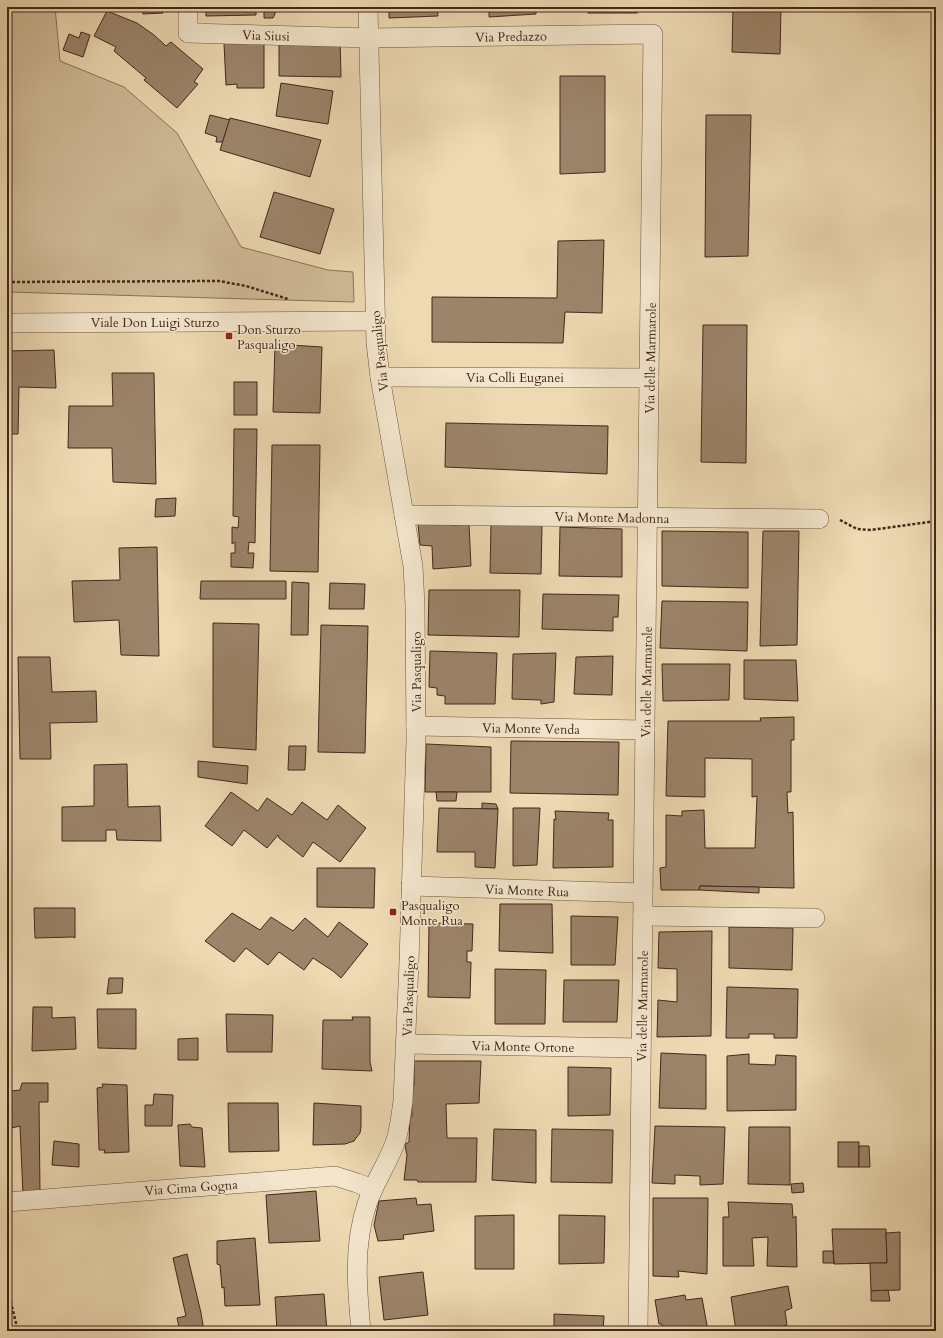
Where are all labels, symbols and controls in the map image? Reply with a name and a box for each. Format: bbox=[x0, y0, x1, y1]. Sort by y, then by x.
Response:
street label: Via Siusi bbox=[242, 26, 290, 46]
street label: Via Predazzo bbox=[475, 27, 547, 47]
street label: Via delle Marmarole bbox=[641, 302, 661, 414]
street label: Via Pasqualigo bbox=[367, 310, 393, 392]
street label: Viale Don Luigi Sturzo bbox=[91, 314, 219, 332]
place label: Don Sturzo Pasqualigo bbox=[237, 321, 301, 354]
marker: Don Sturzo Pasqualigo bbox=[224, 331, 234, 341]
street label: Via Colli Euganei bbox=[466, 369, 564, 387]
street label: Via Monte Madonna bbox=[554, 508, 670, 528]
street label: Via delle Marmarole bbox=[637, 626, 657, 738]
street label: Via Pasqualigo bbox=[408, 632, 426, 712]
street label: Via Monte Venda bbox=[482, 719, 580, 739]
street label: Via Monte Rua bbox=[485, 881, 570, 901]
place label: Pasqualigo Monte Rua bbox=[401, 897, 463, 930]
marker: Pasqualigo Monte Rua bbox=[388, 907, 398, 917]
street label: Via delle Marmarole bbox=[633, 950, 653, 1062]
street label: Via Pasqualigo bbox=[399, 955, 419, 1037]
street label: Via Monte Ortone bbox=[471, 1037, 575, 1057]
street label: Via Cima Gogna bbox=[144, 1176, 239, 1200]

